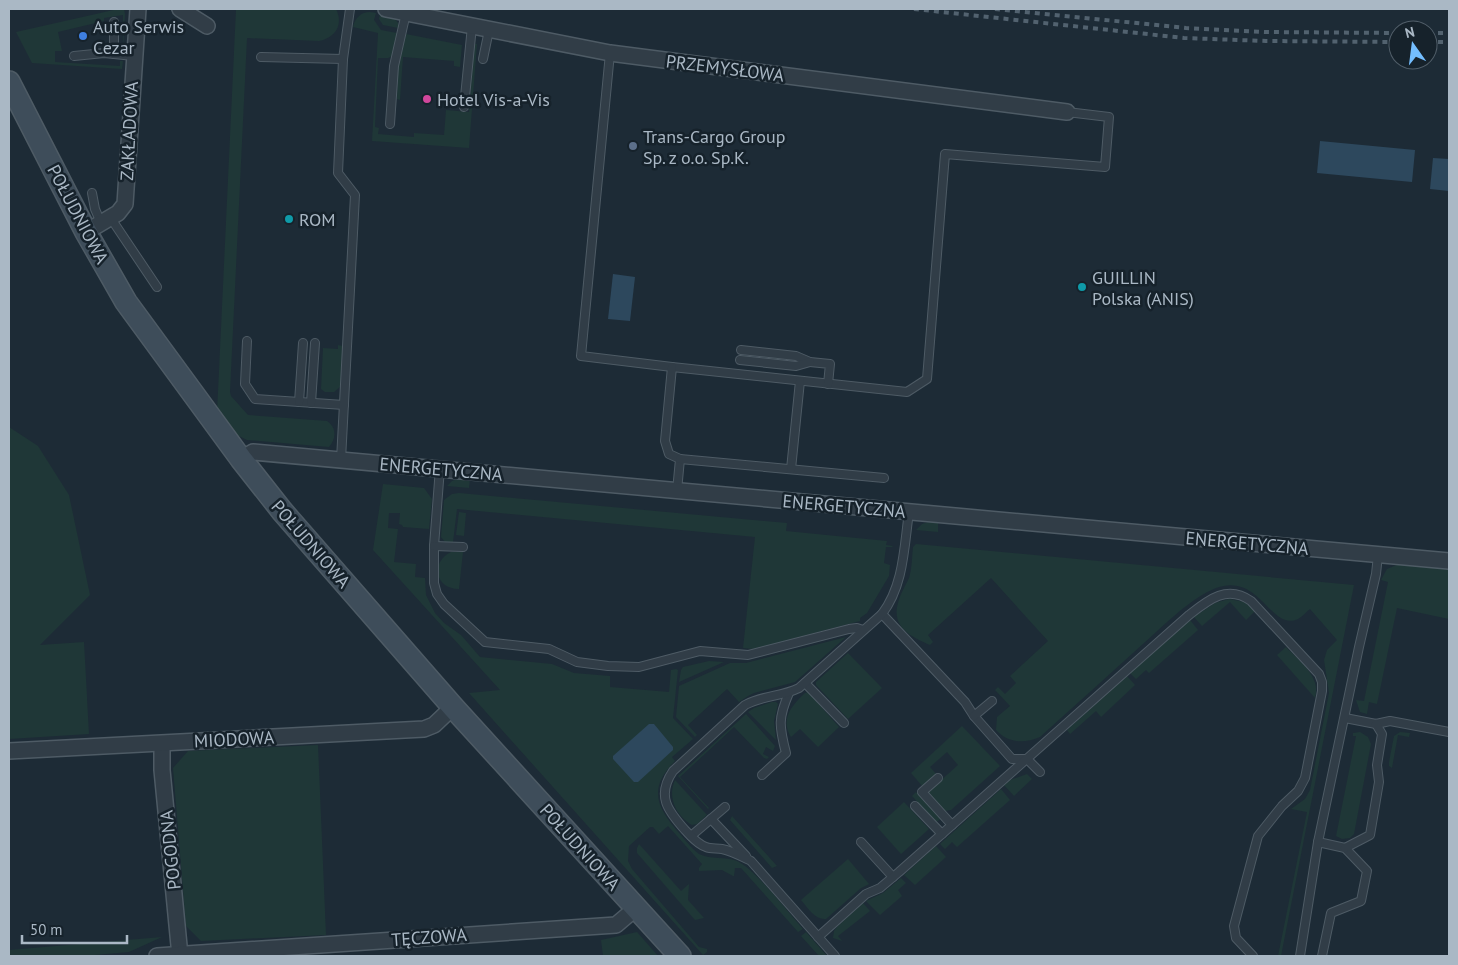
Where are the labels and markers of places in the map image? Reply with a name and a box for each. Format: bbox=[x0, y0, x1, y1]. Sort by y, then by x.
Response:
place label: Auto Serwis Cezar bbox=[93, 15, 184, 59]
marker: Auto Serwis Cezar bbox=[77, 30, 89, 42]
place label: Hotel Vis-a-Vis bbox=[437, 88, 550, 111]
marker: Hotel Vis-a-Vis bbox=[421, 93, 433, 105]
place label: Trans-Cargo Group Sp. z o.o. Sp.K. bbox=[643, 125, 785, 169]
marker: Trans-Cargo Group Sp. z o.o. Sp.K. bbox=[627, 140, 639, 152]
place label: ROM bbox=[299, 208, 335, 231]
marker: ROM bbox=[283, 213, 295, 225]
place label: GUILLIN Polska (ANIS) bbox=[1092, 266, 1194, 310]
marker: GUILLIN Polska (ANIS) bbox=[1076, 281, 1088, 293]

